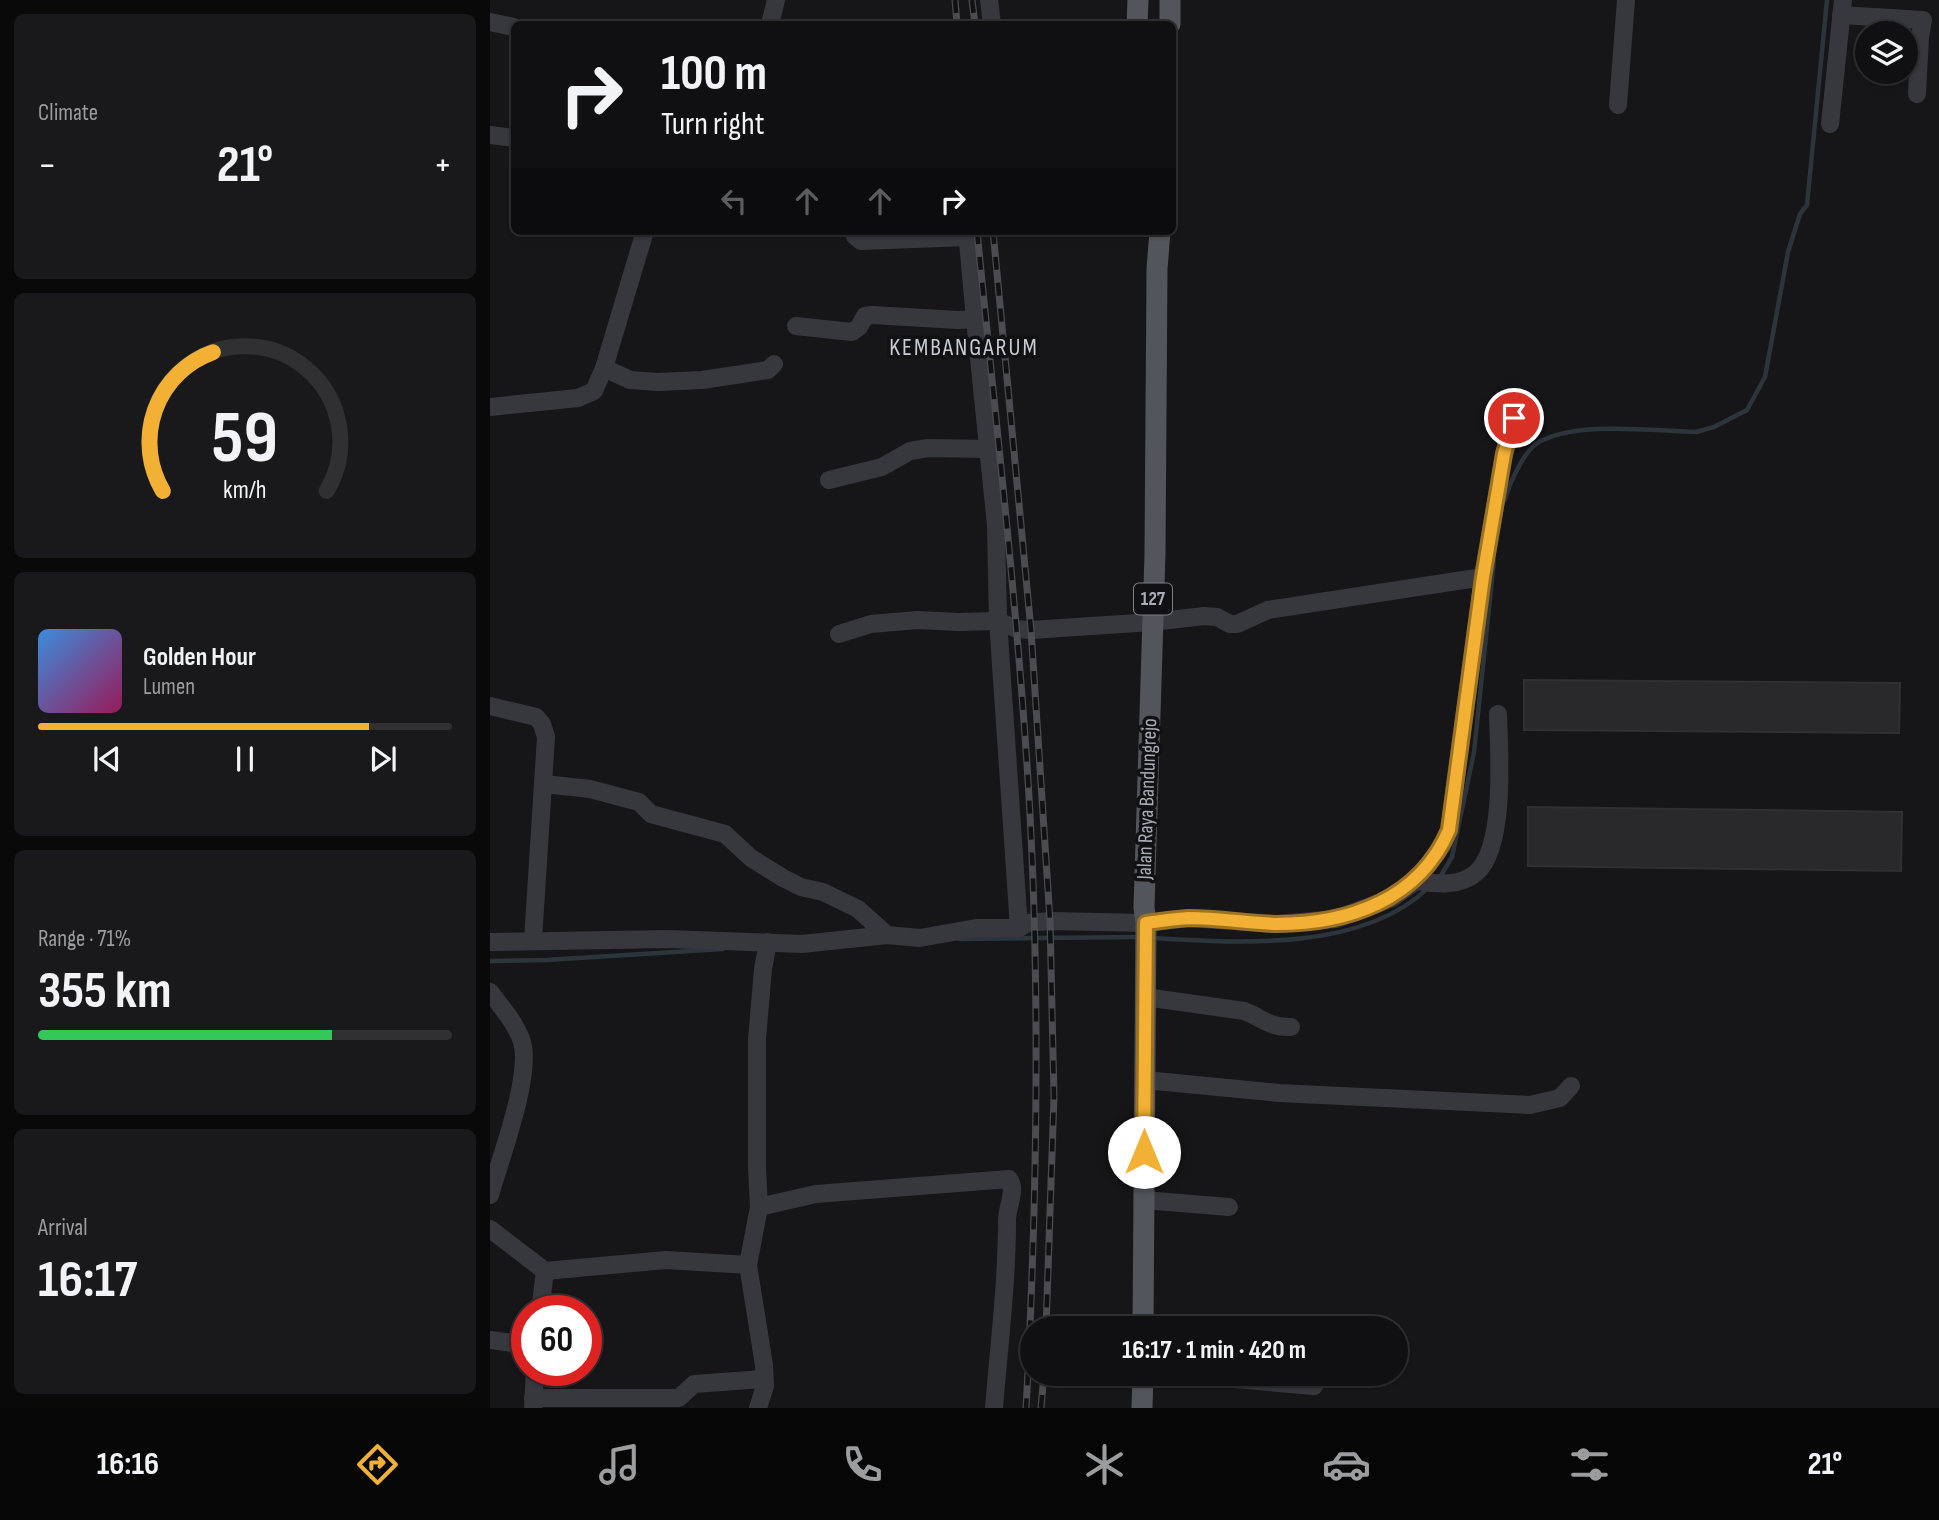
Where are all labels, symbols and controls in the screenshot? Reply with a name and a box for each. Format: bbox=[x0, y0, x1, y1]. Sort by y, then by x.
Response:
map controls bbox=[1855, 21, 1918, 84]
button: layers bbox=[1855, 21, 1918, 84]
text: 100 m bbox=[661, 45, 767, 104]
icon: right bbox=[546, 49, 637, 140]
text: Climate bbox=[38, 99, 98, 127]
text: Turn right bbox=[661, 105, 765, 144]
text: 21° bbox=[217, 134, 273, 197]
text: − bbox=[38, 143, 57, 188]
text: + bbox=[433, 143, 452, 188]
icon: left bbox=[715, 182, 753, 220]
icon: ahead bbox=[788, 182, 826, 220]
icon: ahead bbox=[861, 182, 899, 220]
icon: right bbox=[934, 182, 972, 220]
district label: KEMBANGARUM bbox=[889, 333, 1039, 362]
pin bbox=[1484, 388, 1544, 448]
text: 59 bbox=[212, 396, 278, 484]
icon: arrive bbox=[1495, 399, 1533, 437]
text: km/h bbox=[223, 475, 267, 506]
road number: 127 bbox=[1134, 584, 1172, 614]
text: Golden Hour bbox=[143, 642, 256, 673]
text: Lumen bbox=[143, 673, 195, 701]
street label: Jalan Raya Bandungrejo bbox=[1132, 718, 1162, 881]
icon: previous bbox=[88, 740, 126, 778]
icon: pause bbox=[226, 740, 264, 778]
icon: next bbox=[364, 740, 402, 778]
text: Range · 71% bbox=[38, 925, 131, 953]
text: 355 km bbox=[38, 960, 172, 1023]
position arrow bbox=[1107, 1115, 1181, 1189]
text: Arrival bbox=[38, 1214, 87, 1242]
text: 16:17 bbox=[38, 1249, 137, 1312]
speed limit sign: 60 bbox=[511, 1295, 602, 1386]
text: 16:17 · 1 min · 420 m bbox=[1122, 1335, 1306, 1366]
icon: directions bbox=[353, 1440, 402, 1489]
icon: music bbox=[595, 1440, 644, 1489]
icon: phone bbox=[838, 1440, 887, 1489]
icon: climate bbox=[1080, 1440, 1129, 1489]
icon: car bbox=[1322, 1440, 1371, 1489]
icon: filters bbox=[1565, 1440, 1614, 1489]
text: 16:16 bbox=[97, 1445, 159, 1484]
text: 21° bbox=[1807, 1445, 1842, 1484]

